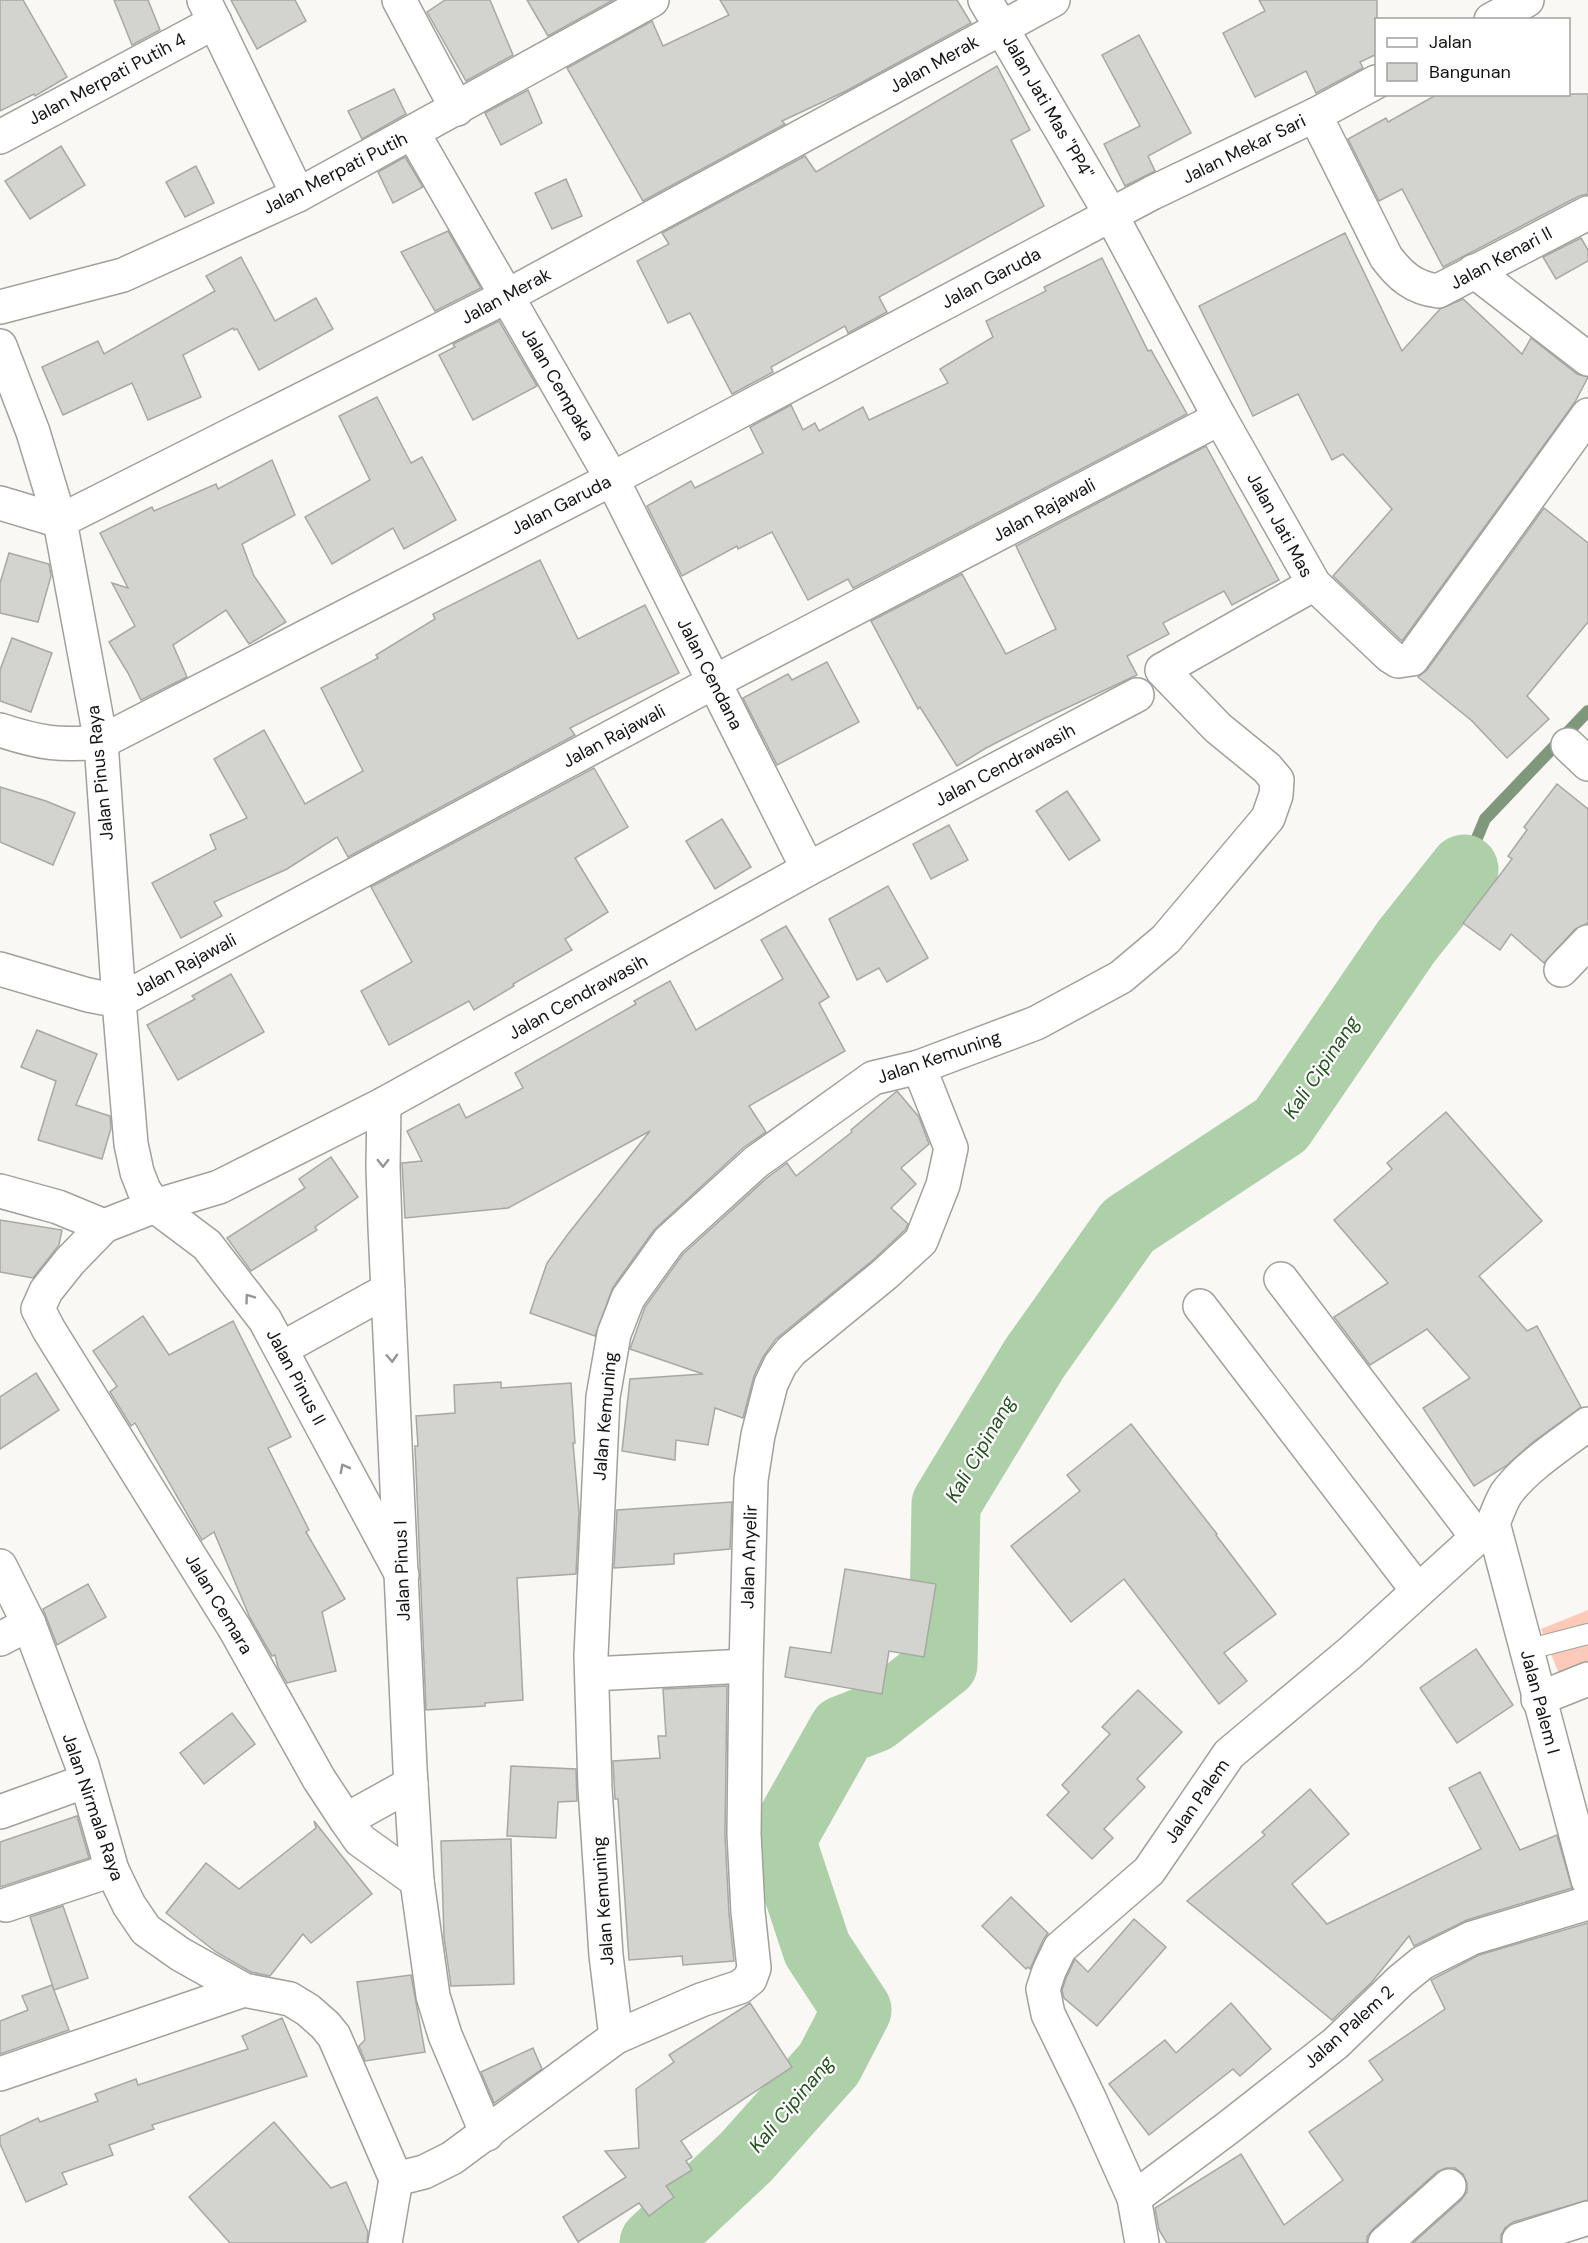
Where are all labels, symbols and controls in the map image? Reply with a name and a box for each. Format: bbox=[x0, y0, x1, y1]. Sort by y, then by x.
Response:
legend bbox=[1375, 18, 1570, 96]
street label: Jalan Merpati Putih 4 bbox=[24, 27, 190, 131]
street label: Jalan Merak bbox=[885, 30, 983, 98]
text: Jalan bbox=[1429, 30, 1472, 54]
street label: Jalan Jati Mas "PP4" bbox=[997, 31, 1099, 183]
text: Bangunan bbox=[1429, 60, 1511, 84]
street label: Jalan Mekar Sari bbox=[1178, 109, 1310, 189]
street label: Jalan Merpati Putih bbox=[259, 126, 411, 220]
street label: Jalan Kenari II bbox=[1446, 221, 1556, 295]
street label: Jalan Garuda bbox=[937, 242, 1045, 314]
street label: Jalan Merak bbox=[457, 262, 555, 330]
street label: Jalan Cempaka bbox=[516, 323, 600, 445]
street label: Jalan Jati Mas bbox=[1241, 468, 1319, 582]
street label: Jalan Garuda bbox=[507, 470, 615, 540]
street label: Jalan Rajawali bbox=[988, 473, 1100, 547]
street label: Jalan Cendana bbox=[672, 614, 748, 734]
street label: Jalan Rajawali bbox=[558, 699, 670, 773]
street label: Jalan Pinus Raya bbox=[81, 704, 119, 842]
street label: Jalan Cendrawasih bbox=[931, 718, 1079, 812]
street label: Jalan Rajawali bbox=[129, 928, 241, 1002]
street label: Jalan Cendrawasih bbox=[504, 949, 652, 1045]
water label: Kali Cipinang bbox=[1277, 1010, 1366, 1124]
street label: Jalan Kemuning bbox=[874, 1025, 1004, 1089]
one-way arrow bbox=[377, 1158, 389, 1167]
one-way arrow bbox=[245, 1294, 256, 1305]
street label: Jalan Pinus II bbox=[261, 1325, 331, 1429]
street label: Jalan Kemuning bbox=[587, 1351, 623, 1481]
one-way arrow bbox=[385, 1353, 398, 1362]
water label: Kali Cipinang bbox=[939, 1390, 1021, 1507]
one-way arrow bbox=[340, 1464, 351, 1474]
street label: Jalan Anyelir bbox=[735, 1504, 763, 1609]
street label: Jalan Pinus I bbox=[388, 1520, 416, 1622]
street label: Jalan Cemara bbox=[180, 1549, 258, 1659]
street label: Jalan Palem I bbox=[1515, 1647, 1565, 1757]
street label: Jalan Nirmala Raya bbox=[56, 1730, 130, 1884]
street label: Jalan Palem bbox=[1159, 1754, 1235, 1848]
street label: Jalan Kemuning bbox=[587, 1836, 619, 1966]
street label: Jalan Palem 2 bbox=[1299, 1980, 1399, 2074]
water label: Kali Cipinang bbox=[743, 2049, 840, 2158]

